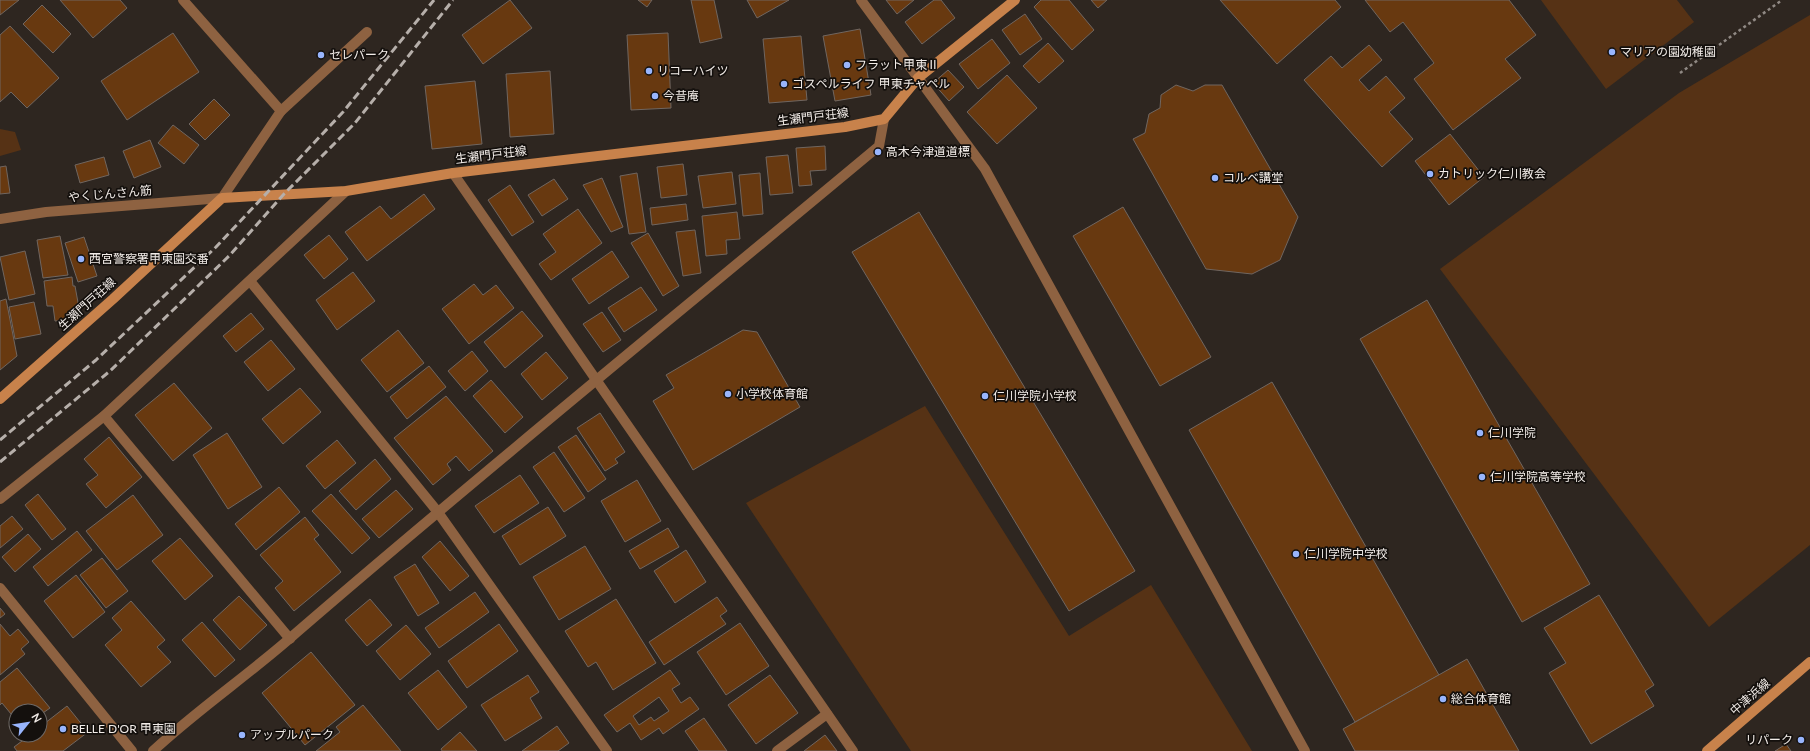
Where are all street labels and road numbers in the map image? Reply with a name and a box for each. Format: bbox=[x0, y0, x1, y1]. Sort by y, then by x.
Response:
street label: 生瀬門戸荘線 bbox=[776, 105, 850, 128]
street label: 生瀬門戸荘線 bbox=[454, 143, 528, 166]
street label: やくじんさん筋 bbox=[67, 182, 152, 205]
street label: 生瀬門戸荘線 bbox=[55, 274, 118, 333]
street label: 中津浜線 bbox=[1727, 675, 1773, 718]

